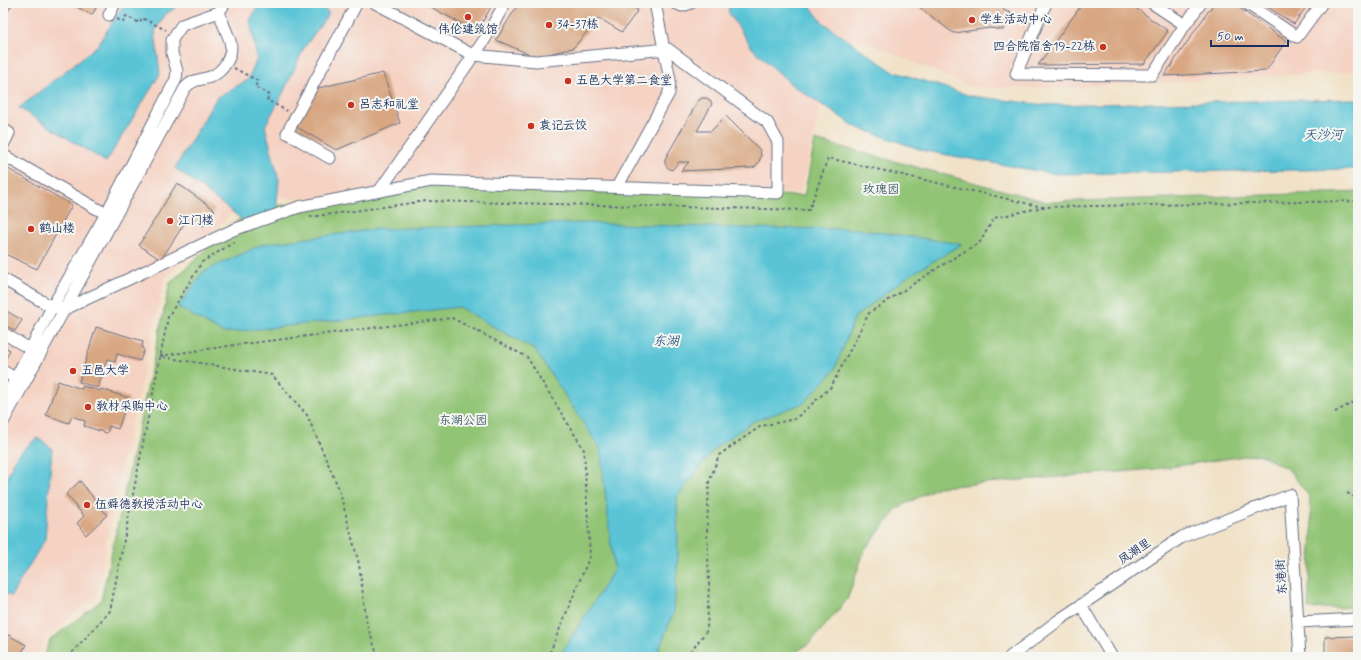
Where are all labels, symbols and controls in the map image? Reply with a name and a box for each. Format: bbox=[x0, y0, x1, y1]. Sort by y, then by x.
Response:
marker: 伟伦建筑馆 bbox=[463, 12, 473, 22]
place label: 学生活动中心 bbox=[980, 12, 1052, 28]
marker: 学生活动中心 bbox=[967, 15, 977, 25]
place label: 34-37栋 bbox=[557, 17, 599, 33]
marker: 34-37栋 bbox=[544, 20, 554, 30]
place label: 伟伦建筑馆 bbox=[438, 22, 498, 38]
scale bar bbox=[1211, 22, 1288, 48]
text: 50 m bbox=[1217, 29, 1244, 45]
place label: 四合院宿舍19-22栋 bbox=[993, 39, 1095, 55]
marker: 四合院宿舍19-22栋 bbox=[1098, 42, 1108, 52]
place label: 五邑大学第二食堂 bbox=[576, 73, 672, 89]
marker: 五邑大学第二食堂 bbox=[563, 76, 573, 86]
place label: 吕志和礼堂 bbox=[359, 97, 419, 113]
marker: 吕志和礼堂 bbox=[346, 100, 356, 110]
place label: 袁记云饺 bbox=[539, 118, 587, 134]
marker: 袁记云饺 bbox=[526, 121, 536, 131]
water label: 天沙河 bbox=[1303, 127, 1344, 144]
park label: 玫瑰园 bbox=[863, 182, 899, 198]
place label: 江门楼 bbox=[178, 213, 214, 229]
marker: 江门楼 bbox=[165, 216, 175, 226]
place label: 鹤山楼 bbox=[39, 221, 75, 237]
marker: 鹤山楼 bbox=[26, 224, 36, 234]
water label: 东湖 bbox=[653, 333, 681, 350]
place label: 五邑大学 bbox=[81, 363, 129, 379]
marker: 五邑大学 bbox=[68, 366, 78, 376]
place label: 教材采购中心 bbox=[96, 399, 168, 415]
marker: 教材采购中心 bbox=[83, 402, 93, 412]
park label: 东湖公园 bbox=[439, 413, 487, 429]
place label: 伍舜德教授活动中心 bbox=[95, 497, 203, 513]
marker: 伍舜德教授活动中心 bbox=[82, 500, 92, 510]
street label: 凤潮里 bbox=[1116, 535, 1154, 569]
street label: 东港街 bbox=[1273, 558, 1291, 596]

